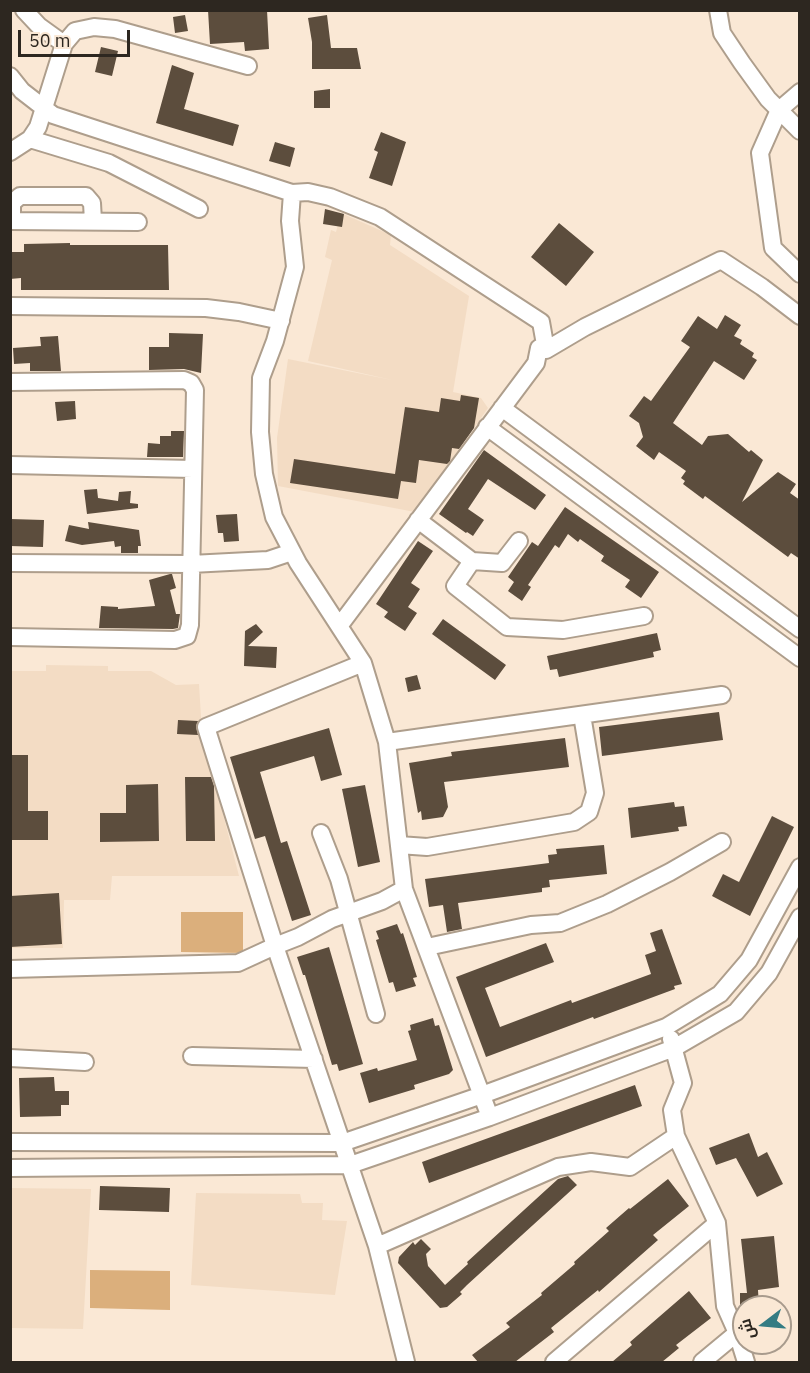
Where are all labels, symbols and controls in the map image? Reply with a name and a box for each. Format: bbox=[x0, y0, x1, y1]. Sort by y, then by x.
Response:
scale bar bbox=[21, 18, 134, 56]
text: 50 m bbox=[29, 29, 71, 52]
north arrow bbox=[732, 1295, 792, 1355]
text: ش bbox=[734, 1317, 759, 1342]

